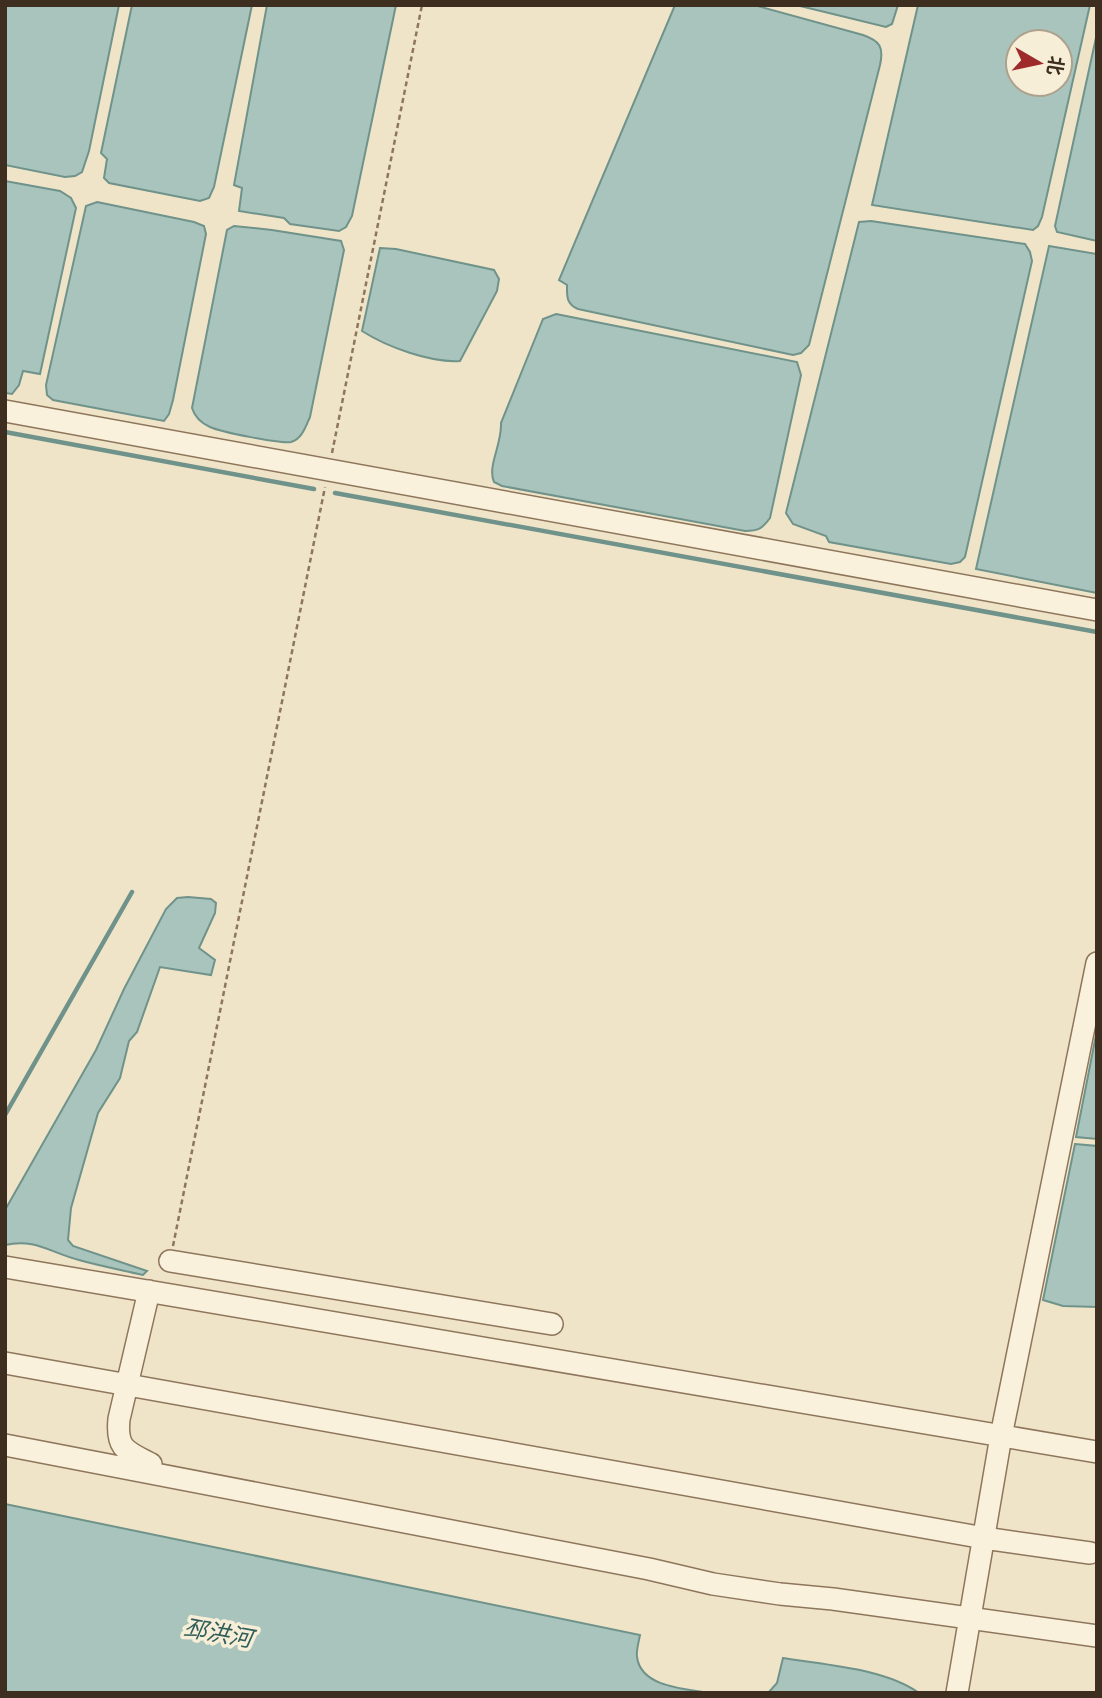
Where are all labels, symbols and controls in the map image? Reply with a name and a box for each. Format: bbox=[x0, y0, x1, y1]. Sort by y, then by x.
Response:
north arrow bbox=[1004, 28, 1074, 98]
text: 北 bbox=[1042, 54, 1068, 77]
water label: 邳洪河 bbox=[182, 1613, 258, 1653]

